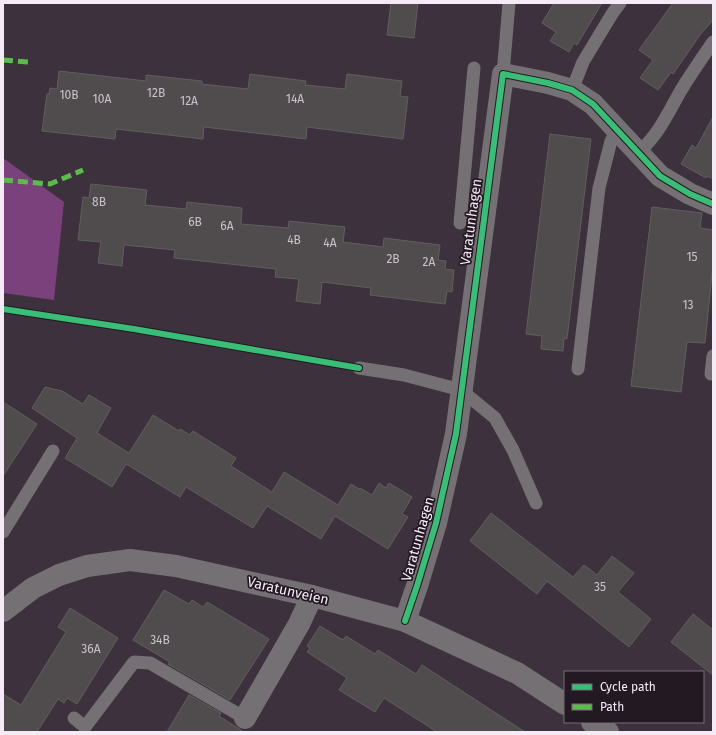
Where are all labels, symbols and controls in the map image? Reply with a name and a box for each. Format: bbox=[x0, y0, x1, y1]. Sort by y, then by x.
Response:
house number: 12B bbox=[147, 86, 165, 100]
house number: 10B bbox=[59, 88, 79, 102]
house number: 10A bbox=[93, 92, 112, 106]
house number: 14A bbox=[286, 92, 304, 106]
house number: 12A bbox=[180, 94, 198, 108]
street label: Varatunhagen bbox=[457, 178, 485, 266]
house number: 8B bbox=[92, 195, 106, 209]
house number: 6B bbox=[188, 215, 202, 229]
house number: 6A bbox=[220, 219, 234, 233]
house number: 4B bbox=[287, 233, 301, 247]
house number: 4A bbox=[323, 236, 337, 250]
house number: 15 bbox=[686, 250, 698, 264]
house number: 2B bbox=[386, 252, 400, 266]
house number: 2A bbox=[423, 255, 436, 269]
house number: 13 bbox=[682, 298, 694, 312]
street label: Varatunhagen bbox=[398, 495, 438, 583]
street label: Varatunveien bbox=[246, 573, 330, 609]
house number: 35 bbox=[594, 580, 606, 594]
house number: 34B bbox=[150, 633, 170, 647]
house number: 36A bbox=[81, 642, 101, 656]
legend bbox=[564, 671, 704, 723]
text: Cycle path bbox=[600, 680, 656, 694]
text: Path bbox=[600, 700, 624, 714]

